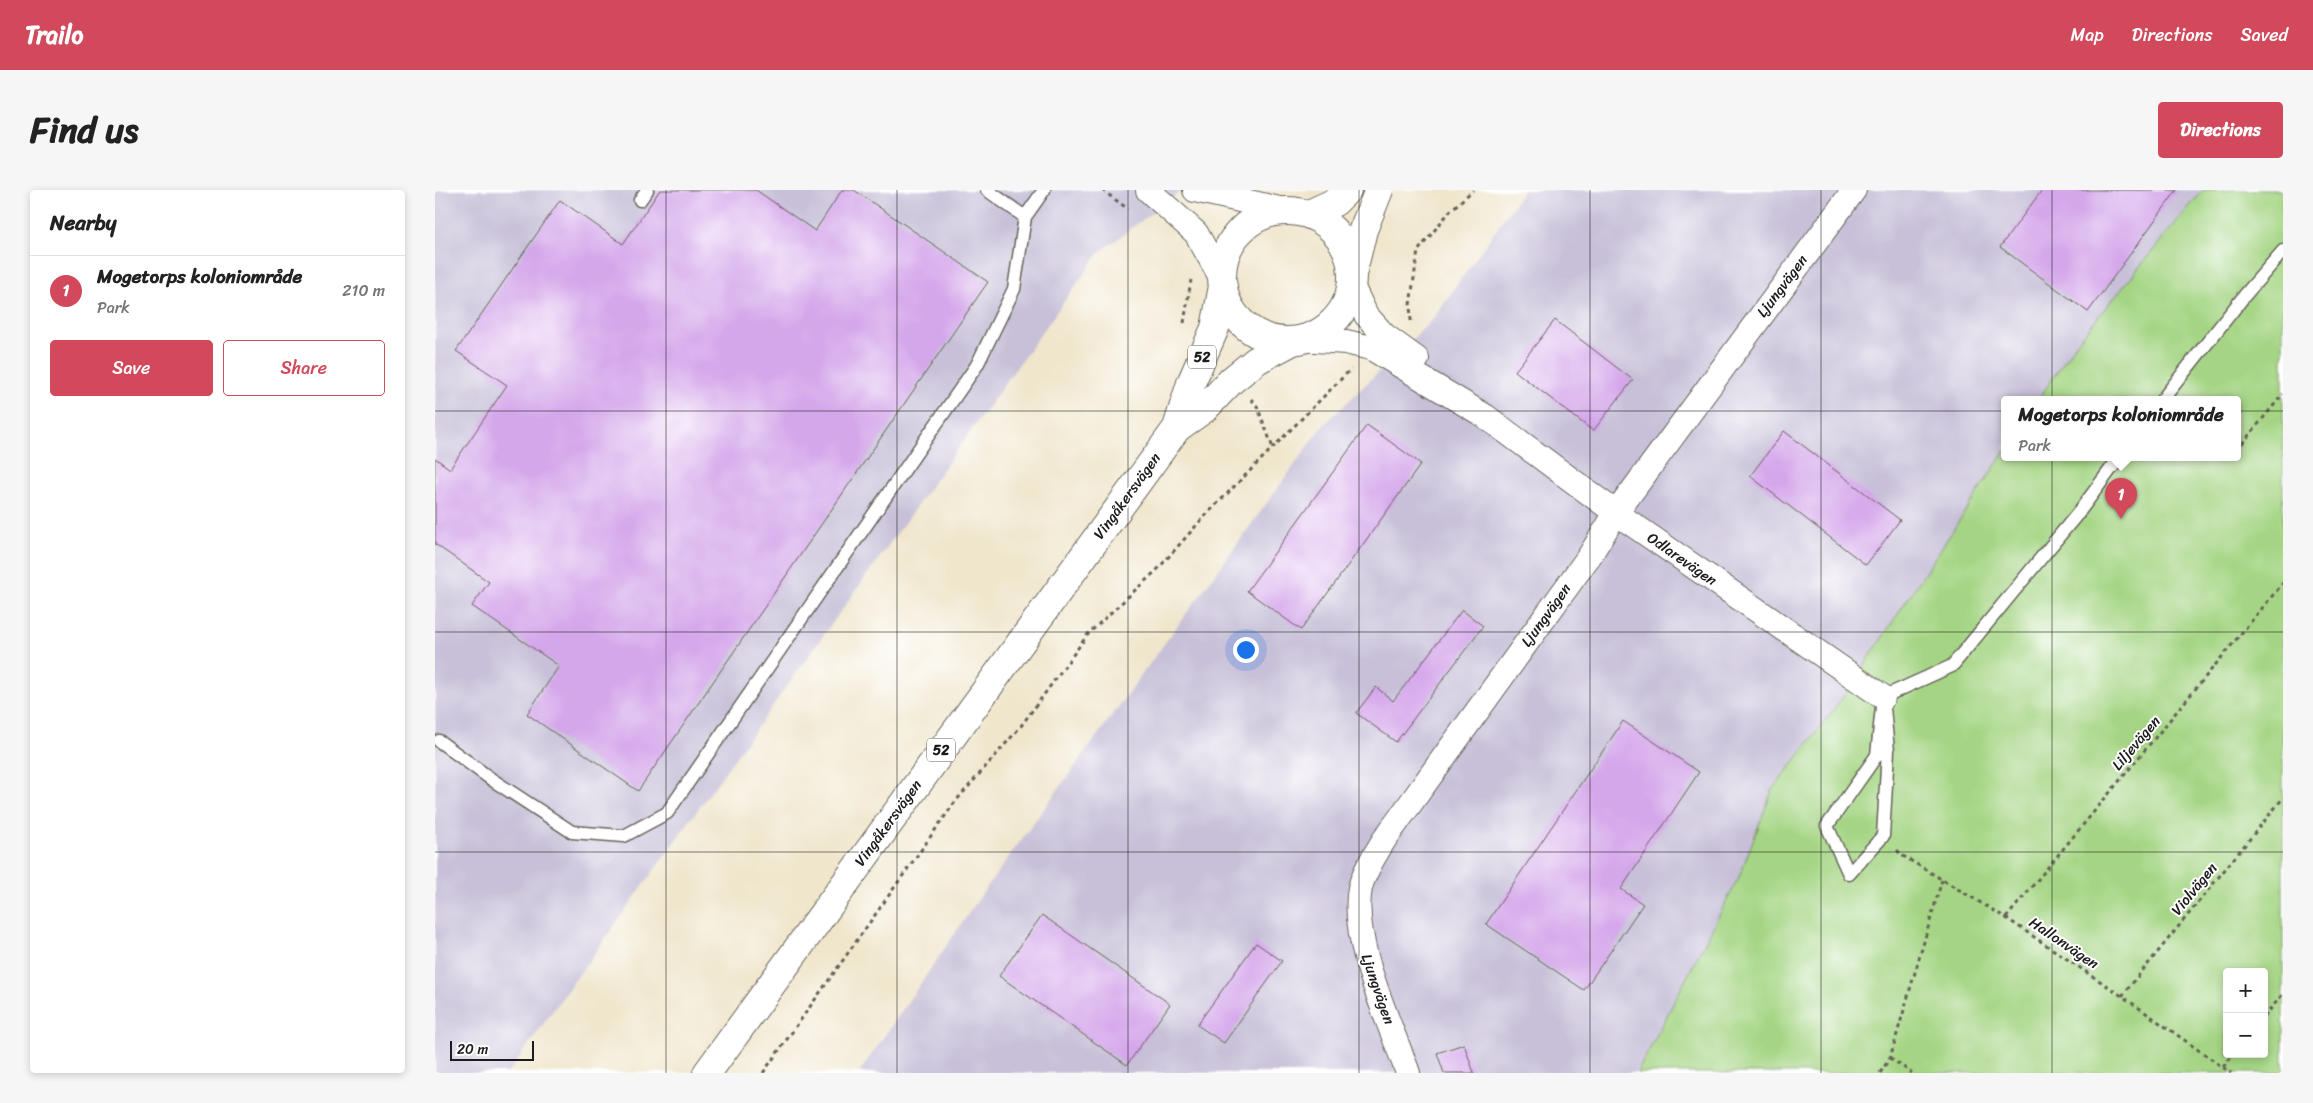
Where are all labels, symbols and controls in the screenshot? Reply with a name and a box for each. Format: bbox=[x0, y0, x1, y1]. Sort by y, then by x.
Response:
text: Trailo bbox=[25, 14, 83, 56]
text: Map bbox=[2071, 19, 2104, 51]
text: Directions bbox=[2132, 19, 2213, 51]
text: Saved bbox=[2241, 19, 2288, 51]
text: Find us bbox=[30, 99, 138, 161]
button: Directions bbox=[2158, 102, 2283, 158]
text: Nearby bbox=[50, 204, 116, 242]
street label: Ljungvägen bbox=[1750, 249, 1814, 323]
text: Mogetorps koloniområde bbox=[97, 260, 302, 293]
text: 1 bbox=[63, 276, 69, 305]
text: 210 m bbox=[342, 276, 385, 305]
text: Park bbox=[97, 293, 130, 322]
button: Save bbox=[50, 340, 213, 396]
button: Share bbox=[223, 340, 385, 396]
road number: 52 bbox=[1188, 346, 1216, 368]
popup bbox=[2001, 396, 2241, 461]
text: Mogetorps koloniområde bbox=[2018, 398, 2224, 431]
text: Park bbox=[2018, 431, 2051, 460]
street label: Vingåkersvägen bbox=[1086, 447, 1168, 545]
pin: 1 bbox=[2105, 478, 2137, 519]
street label: Odlarevägen bbox=[1641, 525, 1723, 593]
street label: Ljungvägen bbox=[1514, 578, 1578, 652]
your location bbox=[1233, 637, 1259, 663]
street label: Liljevägen bbox=[2105, 710, 2167, 776]
road number: 52 bbox=[927, 738, 955, 762]
street label: Vingåkersvägen bbox=[847, 774, 929, 872]
street label: Violvägen bbox=[2164, 857, 2224, 921]
street label: Hallonvägen bbox=[2024, 910, 2104, 976]
street label: Ljungvägen bbox=[1354, 950, 1402, 1028]
map controls bbox=[2223, 968, 2268, 1058]
button: + bbox=[2223, 968, 2268, 1013]
button: − bbox=[2223, 1013, 2268, 1058]
text: 20 m bbox=[457, 1037, 488, 1062]
scale bar bbox=[450, 1038, 534, 1061]

